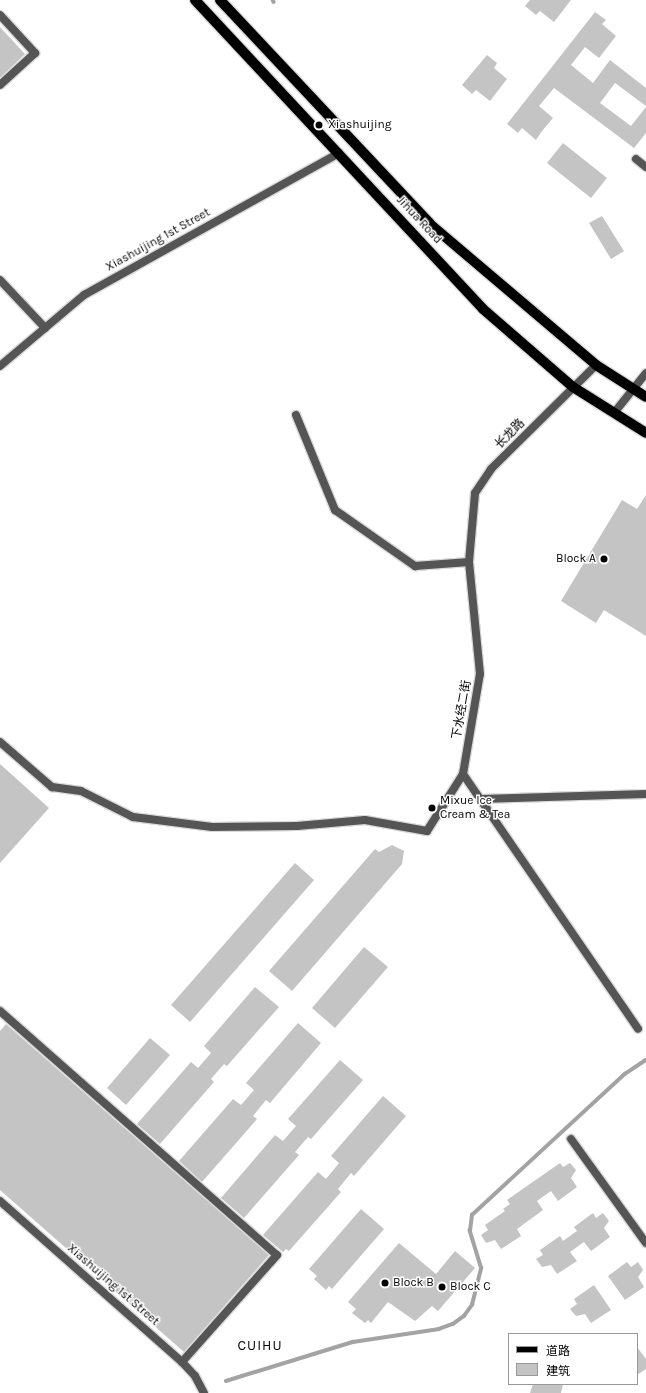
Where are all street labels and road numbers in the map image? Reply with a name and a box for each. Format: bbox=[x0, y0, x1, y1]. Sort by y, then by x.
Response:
street label: Jihua Road bbox=[393, 193, 445, 247]
street label: Xiashuijing 1st Street bbox=[103, 205, 213, 275]
street label: 长龙路 bbox=[492, 416, 528, 452]
street label: 下水经二街 bbox=[450, 679, 474, 741]
street label: Xiashuijing 1st Street bbox=[64, 1241, 162, 1329]

